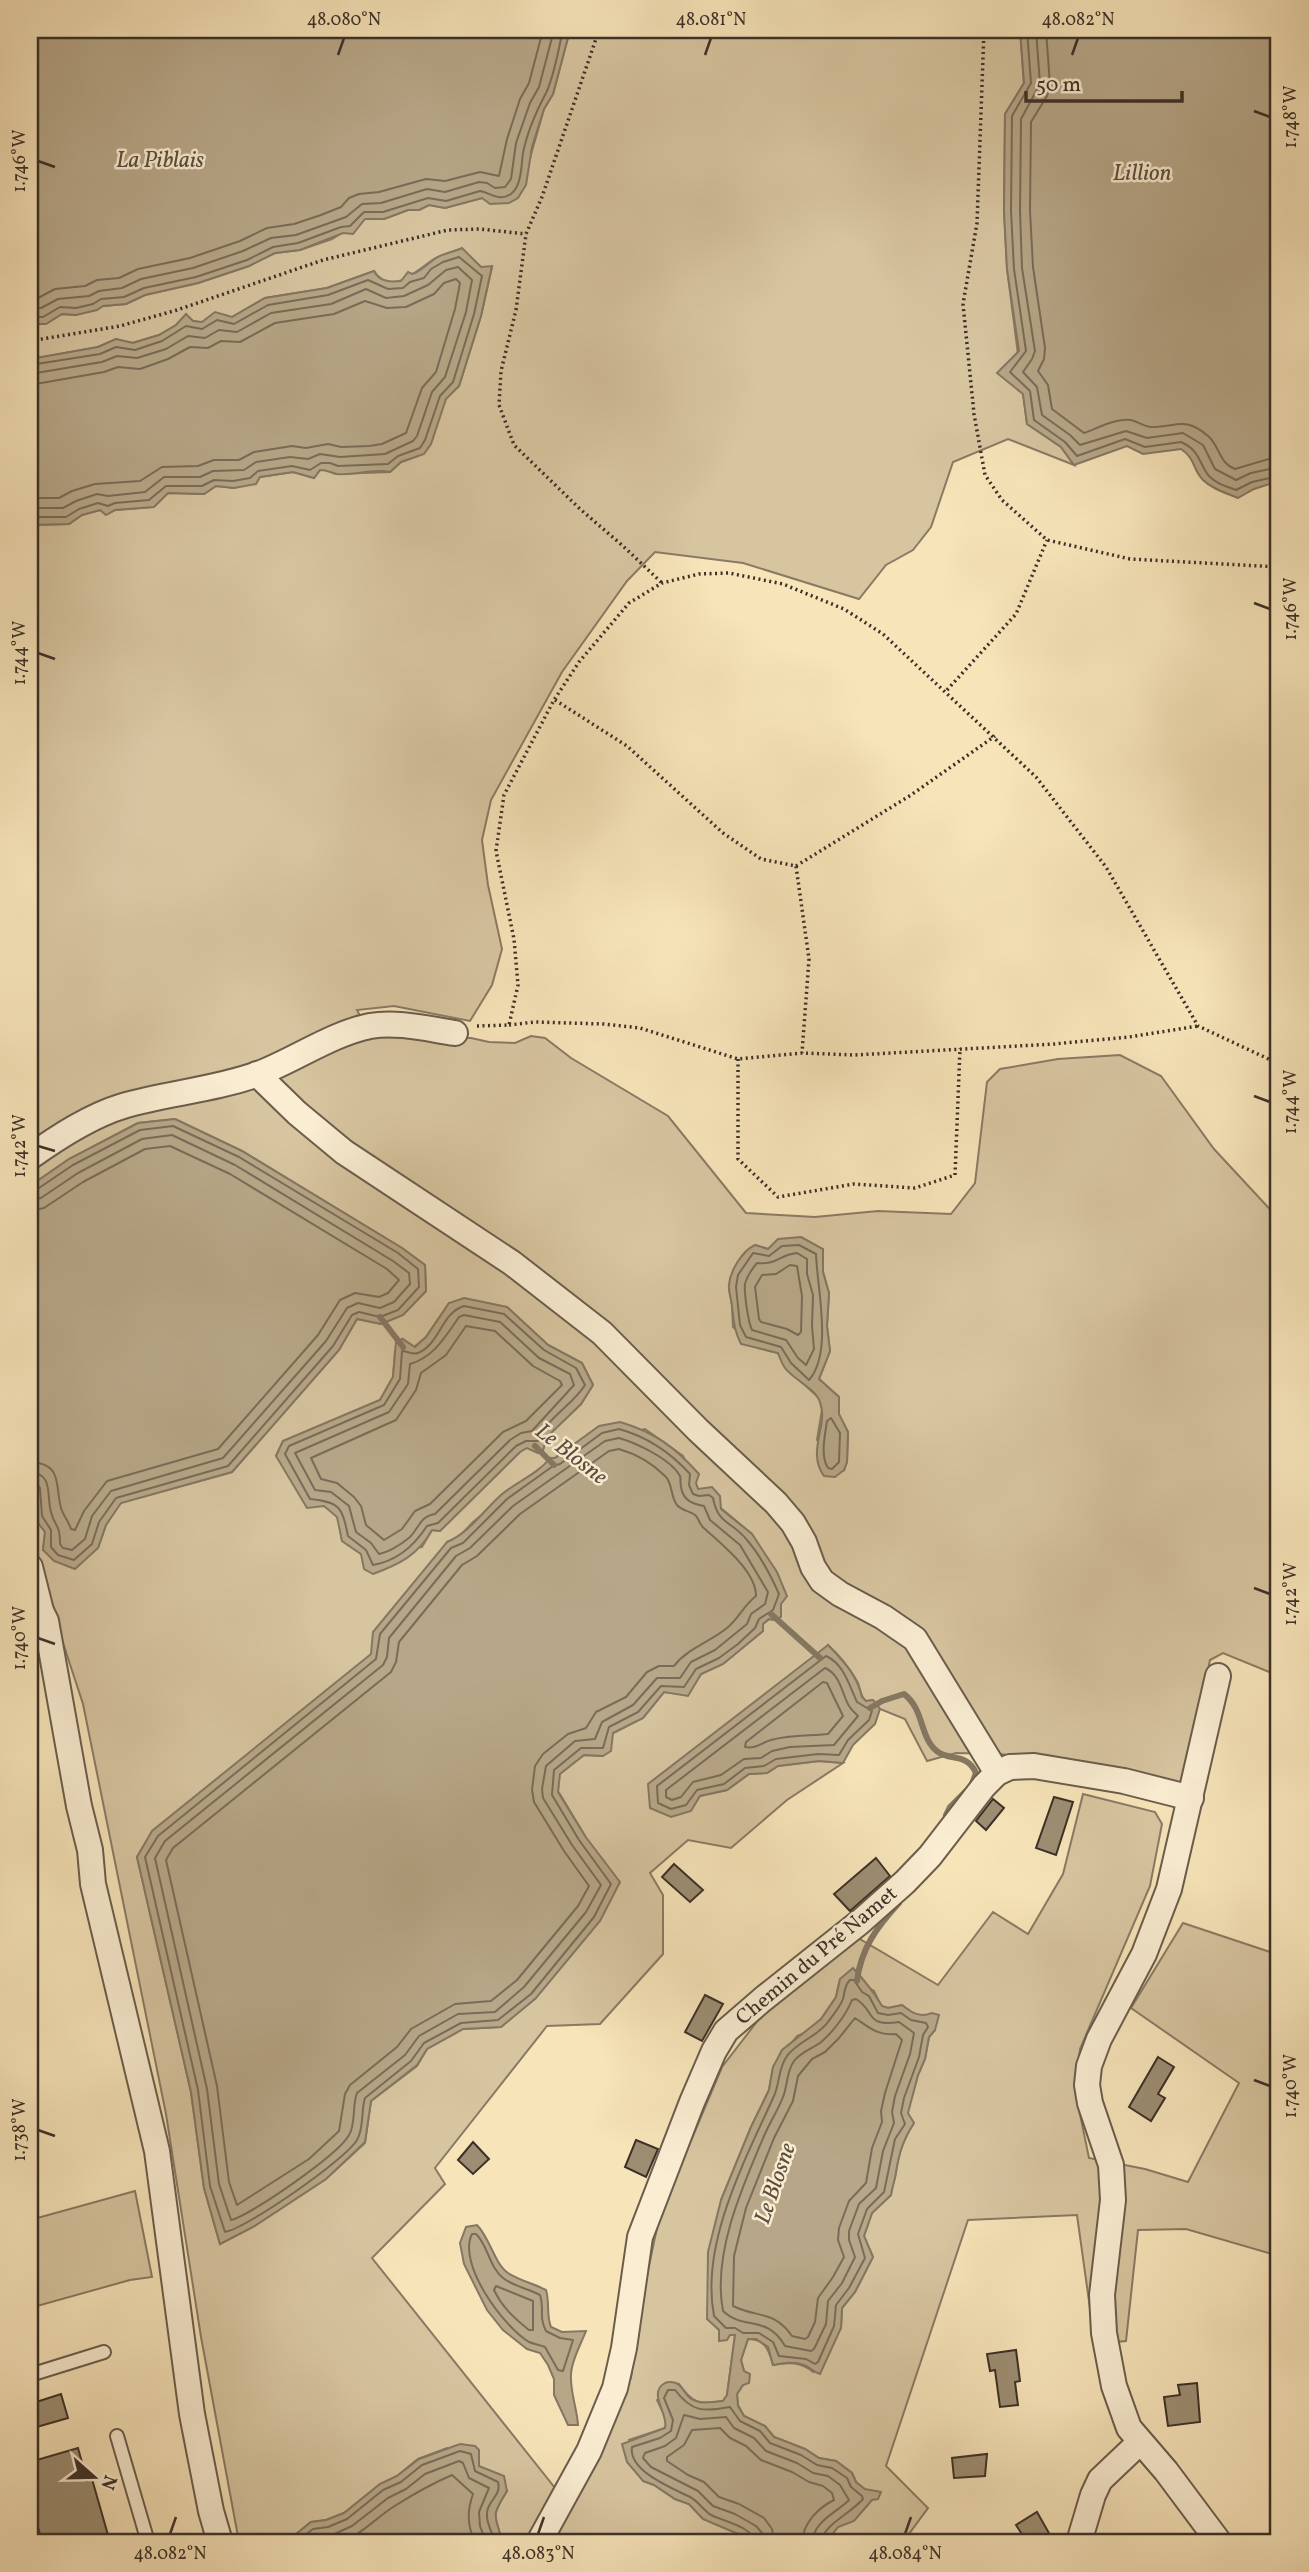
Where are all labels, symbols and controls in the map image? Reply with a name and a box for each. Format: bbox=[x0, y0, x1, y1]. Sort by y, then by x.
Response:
text: 48.080°N bbox=[307, 8, 381, 33]
text: 48.081°N bbox=[676, 8, 746, 33]
text: 48.082°N bbox=[1041, 8, 1115, 33]
scale bar bbox=[1026, 60, 1181, 104]
text: 50 m bbox=[1036, 71, 1081, 100]
text: 1.748°W bbox=[1279, 85, 1304, 149]
text: 1.746°W bbox=[8, 129, 33, 193]
water label: La Piblais bbox=[116, 145, 205, 177]
water label: Lillion bbox=[1113, 158, 1171, 190]
text: 1.746°W bbox=[1279, 577, 1304, 641]
text: 1.744°W bbox=[8, 621, 33, 685]
text: 1.744°W bbox=[1279, 1070, 1304, 1134]
text: 1.742°W bbox=[8, 1114, 33, 1178]
water label: Le Blosne bbox=[528, 1416, 614, 1493]
text: 1.742°W bbox=[1279, 1562, 1304, 1626]
text: 1.740°W bbox=[8, 1606, 33, 1670]
street label: Chemin du Pré Namet bbox=[730, 1880, 904, 2032]
text: 1.740°W bbox=[1279, 2054, 1304, 2118]
text: 1.738°W bbox=[8, 2098, 33, 2162]
water label: Le Blosne bbox=[747, 2138, 805, 2229]
north arrow bbox=[60, 2442, 130, 2512]
text: N bbox=[93, 2471, 123, 2493]
text: 48.082°N bbox=[133, 2542, 207, 2567]
text: 48.083°N bbox=[501, 2542, 575, 2567]
text: 48.084°N bbox=[868, 2542, 942, 2567]

